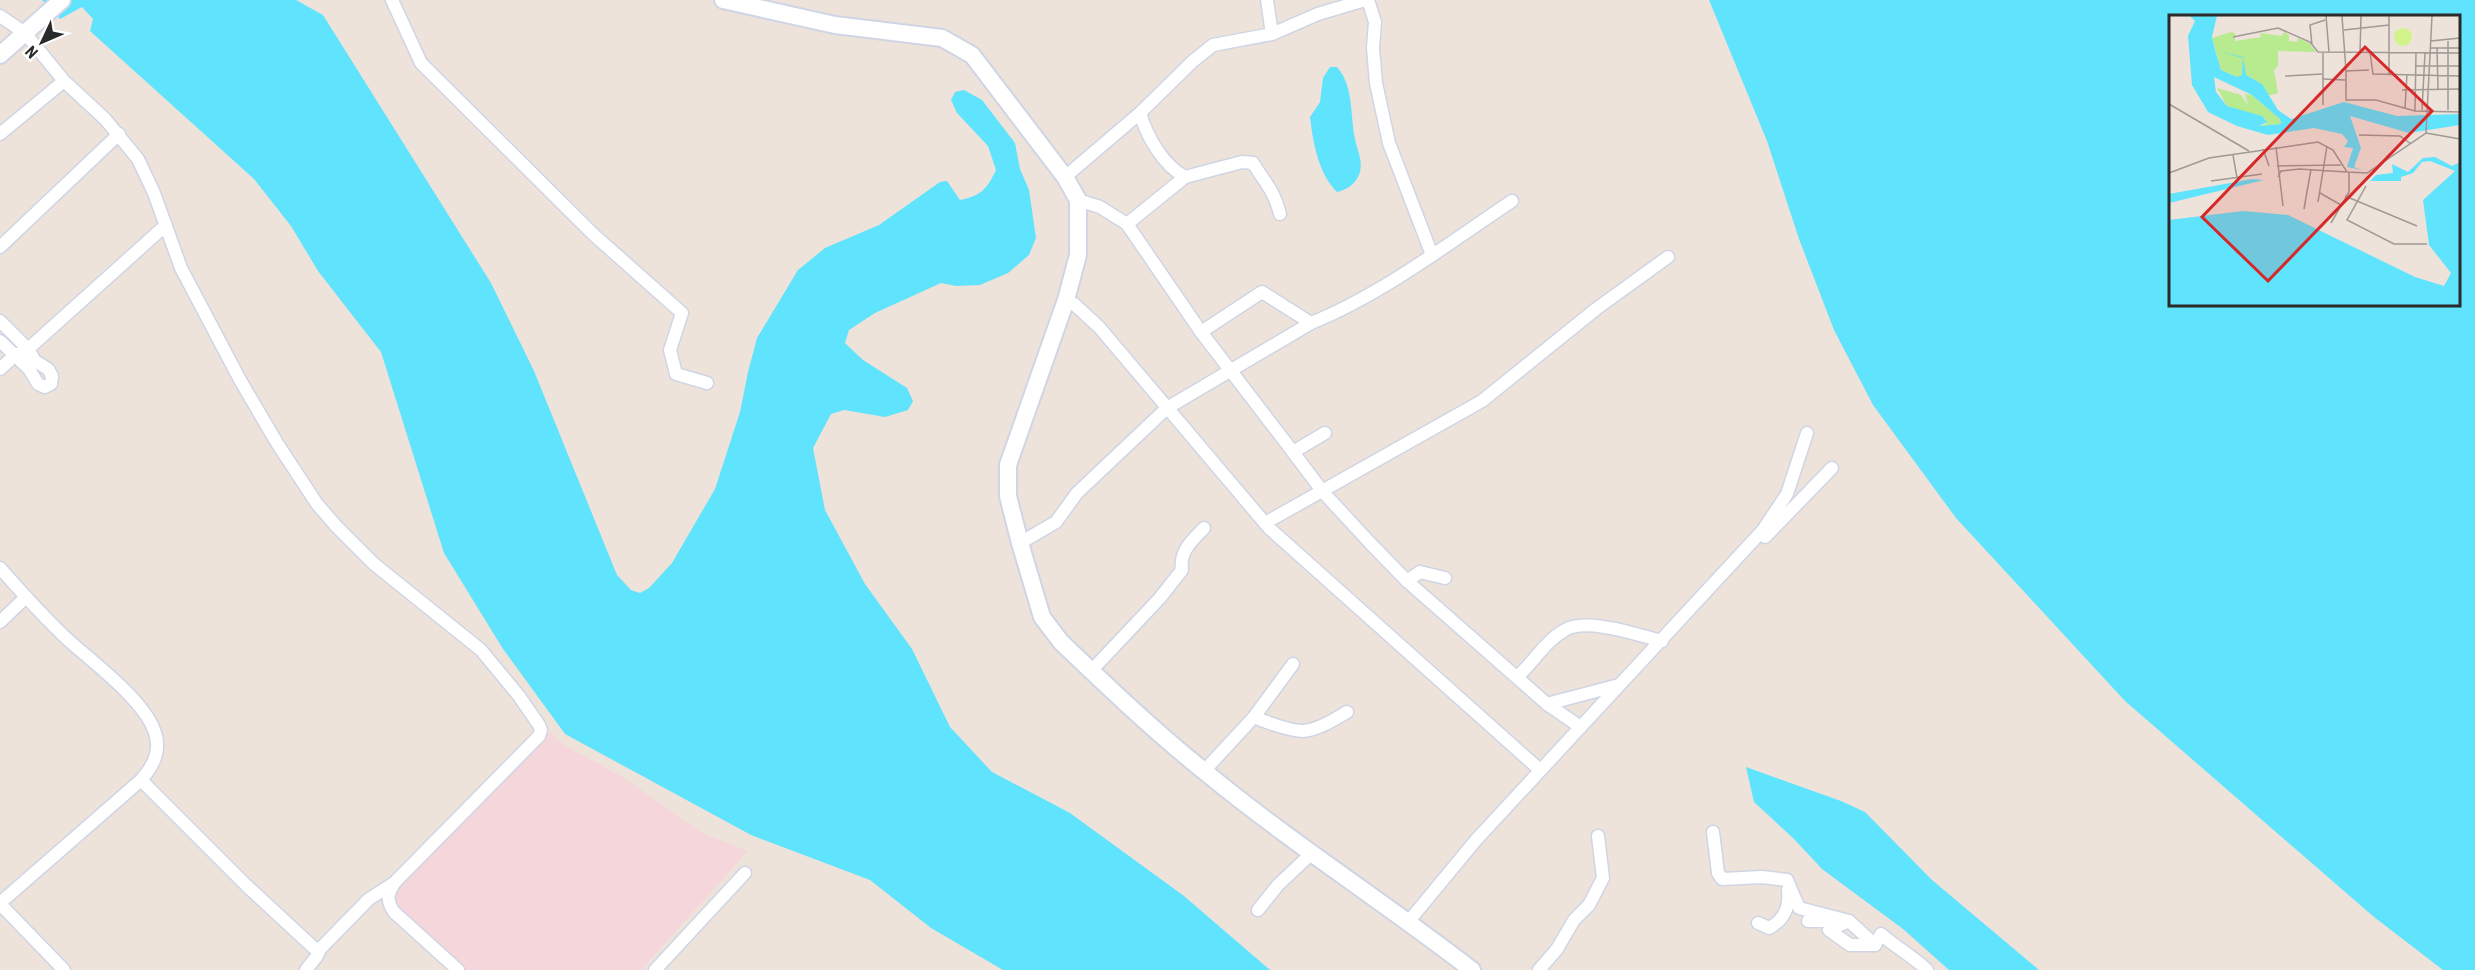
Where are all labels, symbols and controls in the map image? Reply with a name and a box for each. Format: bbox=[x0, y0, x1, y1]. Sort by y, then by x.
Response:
north arrow bbox=[12, 12, 72, 72]
inset map bbox=[2169, 15, 2460, 306]
text: N bbox=[21, 42, 42, 62]

